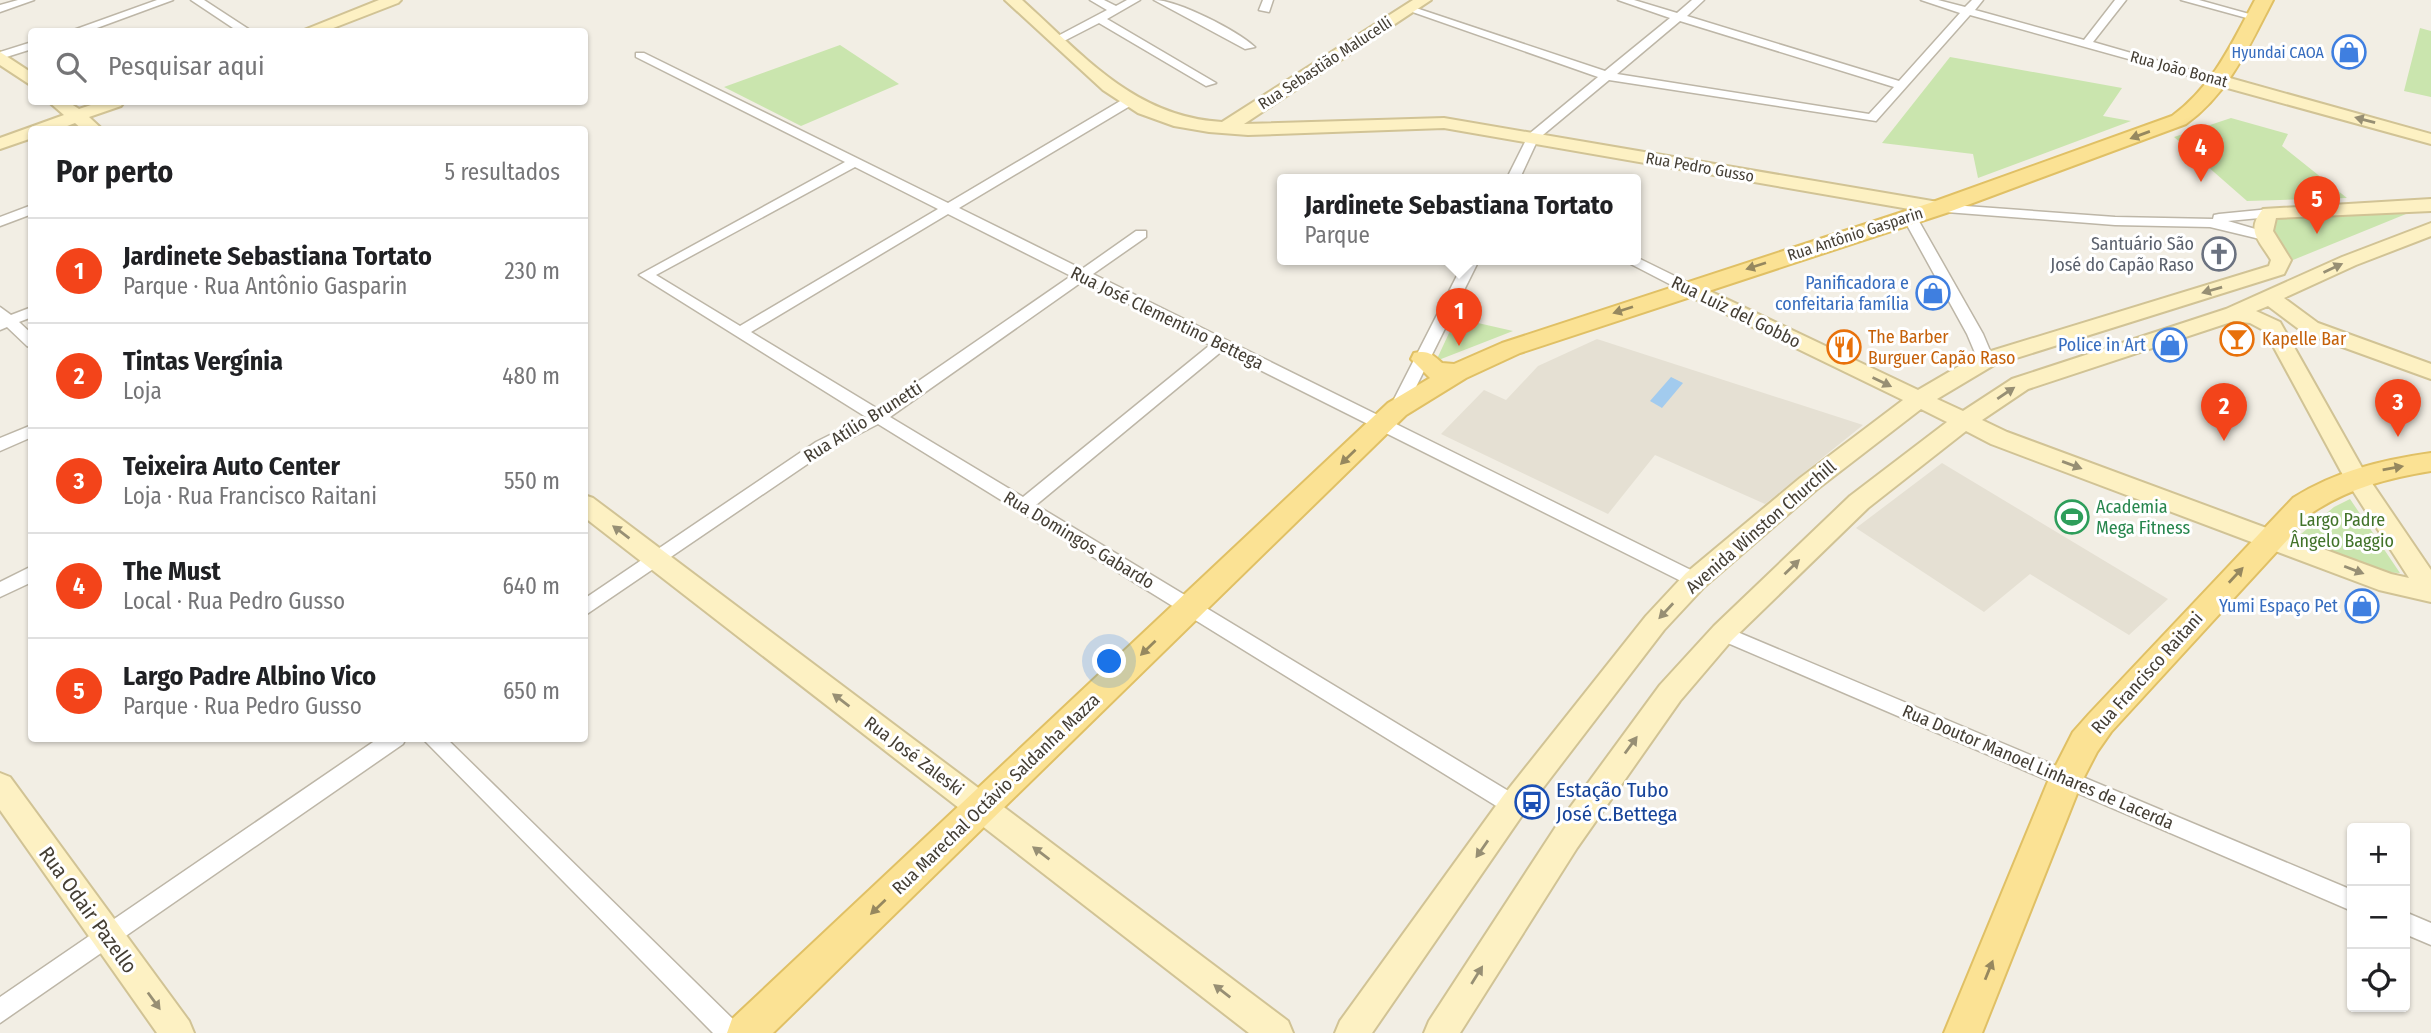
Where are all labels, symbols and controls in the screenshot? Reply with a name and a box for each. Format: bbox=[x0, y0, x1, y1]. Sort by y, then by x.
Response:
street label: Rua Sebastião Malucelli bbox=[1255, 13, 1395, 113]
search box bbox=[28, 28, 588, 105]
shop icon: Hyundai CAOA bbox=[2330, 33, 2368, 71]
place label: Hyundai CAOA bbox=[2231, 43, 2325, 62]
street label: Rua João Bonat bbox=[2128, 47, 2230, 91]
icon: search bbox=[52, 48, 90, 86]
text: Pesquisar aqui bbox=[108, 51, 265, 82]
one-way arrow bbox=[2354, 115, 2375, 125]
pin: 4 bbox=[2178, 124, 2224, 182]
one-way arrow bbox=[2130, 130, 2151, 141]
street label: Rua Pedro Gusso bbox=[1644, 148, 1756, 186]
text: Por perto bbox=[56, 154, 173, 190]
text: 5 resultados bbox=[444, 158, 560, 186]
popup bbox=[1277, 174, 1641, 265]
pin: 5 bbox=[2294, 176, 2340, 234]
text: Jardinete Sebastiana Tortato bbox=[1305, 190, 1613, 221]
street label: Rua Antônio Gasparin bbox=[1785, 203, 1925, 265]
text: Parque bbox=[1305, 221, 1370, 249]
place label: Santuário São José do Capão Raso bbox=[2050, 233, 2194, 276]
church icon: Santuário São José do Capão Raso bbox=[2200, 235, 2238, 273]
text: Jardinete Sebastiana Tortato bbox=[123, 241, 432, 272]
text: 1 bbox=[74, 257, 84, 285]
text: 230 m bbox=[504, 257, 560, 285]
one-way arrow bbox=[1746, 261, 1767, 272]
street label: Rua José Clementino Bettega bbox=[1067, 262, 1267, 374]
one-way arrow bbox=[2323, 263, 2343, 274]
street label: Rua Luiz del Gobbo bbox=[1668, 271, 1804, 353]
text: Parque · Rua Antônio Gasparin bbox=[123, 272, 407, 300]
place label: Panificadora e confeitaria família bbox=[1775, 272, 1909, 315]
shop icon: Panificadora e confeitaria família bbox=[1914, 274, 1952, 312]
one-way arrow bbox=[2201, 286, 2222, 296]
pin: 1 bbox=[1436, 288, 1482, 346]
one-way arrow bbox=[1613, 305, 1634, 316]
bar icon: Kapelle Bar bbox=[2218, 320, 2256, 358]
place label: The Barber Burguer Capão Raso bbox=[1868, 326, 2016, 369]
shop icon: Police in Art bbox=[2151, 326, 2189, 364]
restaurant icon: The Barber Burguer Capão Raso bbox=[1825, 328, 1863, 366]
place label: Kapelle Bar bbox=[2262, 328, 2347, 350]
place label: Police in Art bbox=[2058, 334, 2146, 356]
text: Tintas Vergínia bbox=[123, 346, 283, 377]
text: 2 bbox=[74, 362, 84, 390]
text: 480 m bbox=[502, 362, 560, 390]
one-way arrow bbox=[1872, 376, 1892, 388]
text: Loja bbox=[123, 377, 162, 405]
street label: Rua Atílio Brunetti bbox=[800, 377, 926, 467]
pin: 3 bbox=[2375, 379, 2421, 437]
pin: 2 bbox=[2201, 383, 2247, 441]
one-way arrow bbox=[1996, 387, 2015, 400]
one-way arrow bbox=[1340, 448, 1357, 464]
text: Teixeira Auto Center bbox=[123, 451, 340, 482]
street label: Avenida Winston Churchill bbox=[1681, 456, 1841, 598]
one-way arrow bbox=[2062, 460, 2083, 471]
one-way arrow bbox=[2382, 462, 2404, 473]
text: 3 bbox=[74, 467, 84, 495]
text: 550 m bbox=[504, 467, 560, 495]
text: Loja · Rua Francisco Raitani bbox=[123, 482, 377, 510]
street label: Rua Domingos Gabardo bbox=[1000, 486, 1158, 594]
place label: Academia Mega Fitness bbox=[2096, 496, 2190, 539]
sports icon: Academia Mega Fitness bbox=[2053, 498, 2091, 536]
park label: Largo Padre Ângelo Baggio bbox=[2290, 509, 2394, 552]
one-way arrow bbox=[612, 525, 631, 539]
text: The Must bbox=[123, 556, 221, 587]
one-way arrow bbox=[1783, 559, 1800, 576]
one-way arrow bbox=[2344, 565, 2365, 576]
one-way arrow bbox=[2227, 567, 2243, 584]
text: 4 bbox=[73, 572, 85, 600]
text: 640 m bbox=[502, 572, 560, 600]
text: Local · Rua Pedro Gusso bbox=[123, 587, 345, 615]
shop icon: Yumi Espaço Pet bbox=[2343, 587, 2381, 625]
place label: Yumi Espaço Pet bbox=[2219, 595, 2338, 617]
one-way arrow bbox=[1659, 602, 1675, 619]
street label: Rua Francisco Raitani bbox=[2087, 608, 2207, 738]
one-way arrow bbox=[1140, 639, 1157, 655]
your location bbox=[1092, 644, 1126, 678]
text: Largo Padre Albino Vico bbox=[123, 661, 376, 692]
text: 5 bbox=[73, 677, 85, 705]
text: 650 m bbox=[503, 677, 560, 705]
street label: Rua Marechal Octávio Saldanha Mazza bbox=[888, 689, 1105, 899]
text: Parque · Rua Pedro Gusso bbox=[123, 692, 362, 720]
one-way arrow bbox=[832, 693, 850, 707]
street label: Rua Doutor Manoel Linhares de Lacerda bbox=[1899, 700, 2177, 834]
street label: Rua José Zaleski bbox=[860, 712, 968, 800]
one-way arrow bbox=[1623, 737, 1638, 755]
place label: Estação Tubo José C.Bettega bbox=[1556, 777, 1678, 827]
bus stop icon: Estação Tubo José C.Bettega bbox=[1513, 783, 1551, 821]
map controls bbox=[2347, 823, 2410, 1012]
button: + bbox=[2347, 823, 2410, 886]
one-way arrow bbox=[1475, 840, 1489, 858]
street label: Rua Odair Pazello bbox=[33, 841, 143, 979]
one-way arrow bbox=[1032, 847, 1050, 861]
button: − bbox=[2347, 886, 2410, 949]
one-way arrow bbox=[869, 898, 886, 915]
button: locate bbox=[2347, 949, 2410, 1012]
one-way arrow bbox=[1983, 959, 1994, 980]
one-way arrow bbox=[1470, 966, 1483, 985]
one-way arrow bbox=[1213, 985, 1231, 999]
one-way arrow bbox=[147, 992, 161, 1010]

